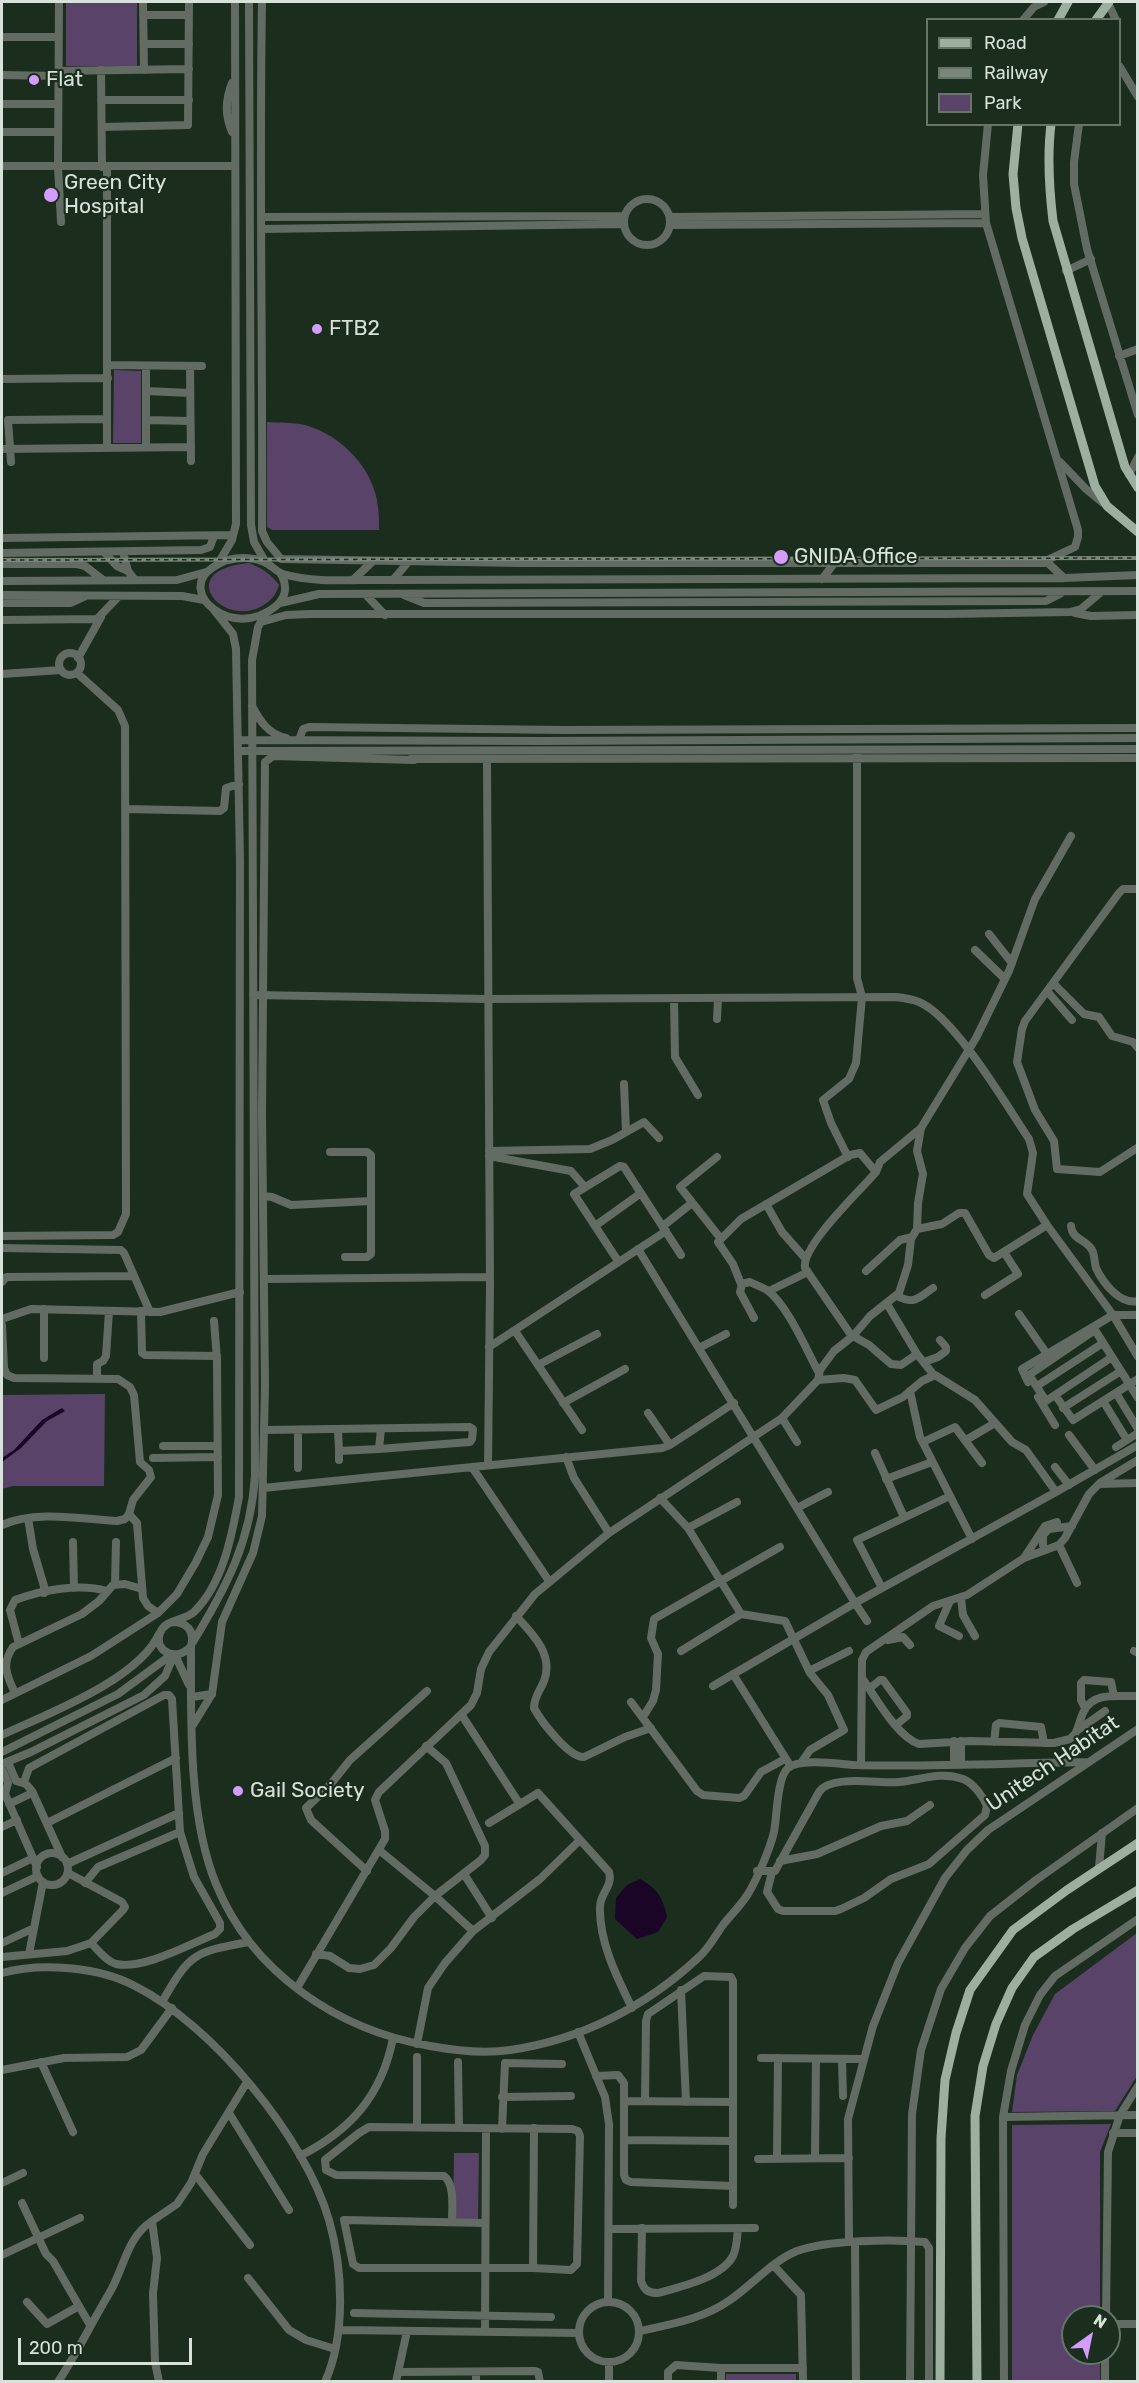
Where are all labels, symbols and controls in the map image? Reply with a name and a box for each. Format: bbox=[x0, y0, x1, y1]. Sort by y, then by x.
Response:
legend bbox=[926, 18, 1121, 126]
text: Road bbox=[984, 32, 1027, 54]
text: Railway bbox=[984, 62, 1048, 84]
place label: Flat bbox=[46, 67, 83, 93]
marker: Flat bbox=[27, 73, 41, 87]
text: Park bbox=[984, 92, 1021, 114]
place label: Green City Hospital bbox=[64, 170, 166, 220]
marker: Green City Hospital bbox=[42, 186, 60, 204]
place label: FTB2 bbox=[329, 316, 380, 342]
marker: FTB2 bbox=[310, 322, 324, 336]
place label: GNIDA Office bbox=[794, 544, 918, 570]
marker: GNIDA Office bbox=[772, 548, 790, 566]
street label: Unitech Habitat bbox=[982, 1710, 1124, 1818]
place label: Gail Society bbox=[250, 1778, 365, 1804]
marker: Gail Society bbox=[231, 1784, 245, 1798]
north arrow bbox=[1061, 2305, 1121, 2365]
text: N bbox=[1090, 2310, 1110, 2332]
scale bar bbox=[21, 2326, 195, 2364]
text: 200 m bbox=[29, 2337, 83, 2359]

